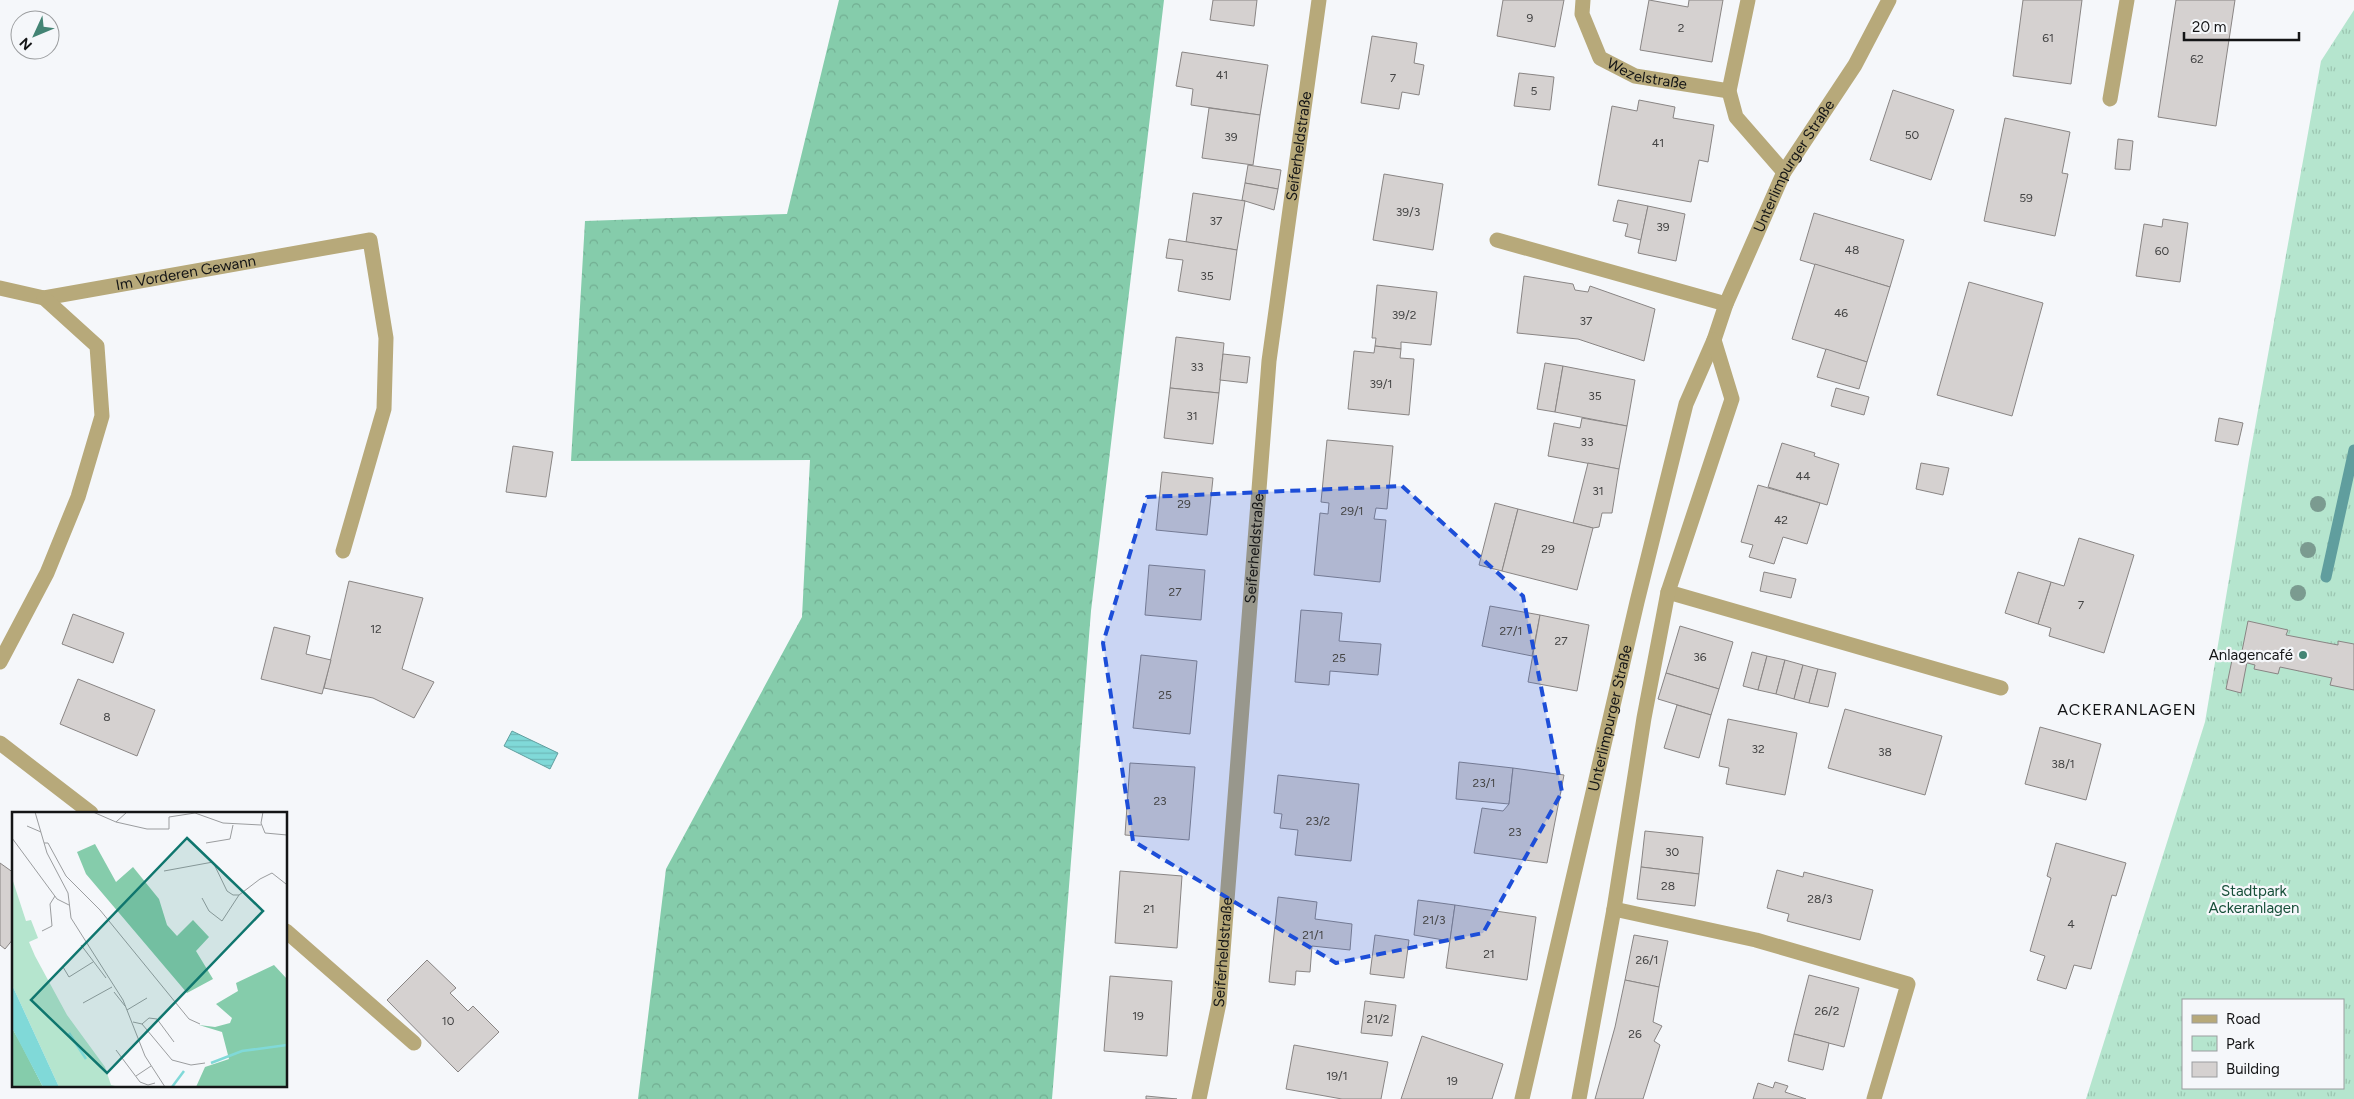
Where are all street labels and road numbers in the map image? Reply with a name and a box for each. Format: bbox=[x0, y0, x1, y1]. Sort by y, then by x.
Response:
street label: Wezelstraße bbox=[1604, 54, 1688, 93]
street label: Seiferheldstraße bbox=[1282, 90, 1315, 202]
street label: Unterlimpurger Straße bbox=[1750, 96, 1838, 235]
street label: Im Vorderen Gewann bbox=[114, 252, 257, 294]
street label: Seiferheldstraße bbox=[1241, 493, 1268, 604]
street label: Unterlimpurger Straße bbox=[1584, 643, 1636, 793]
street label: Seiferheldstraße bbox=[1210, 896, 1236, 1008]

